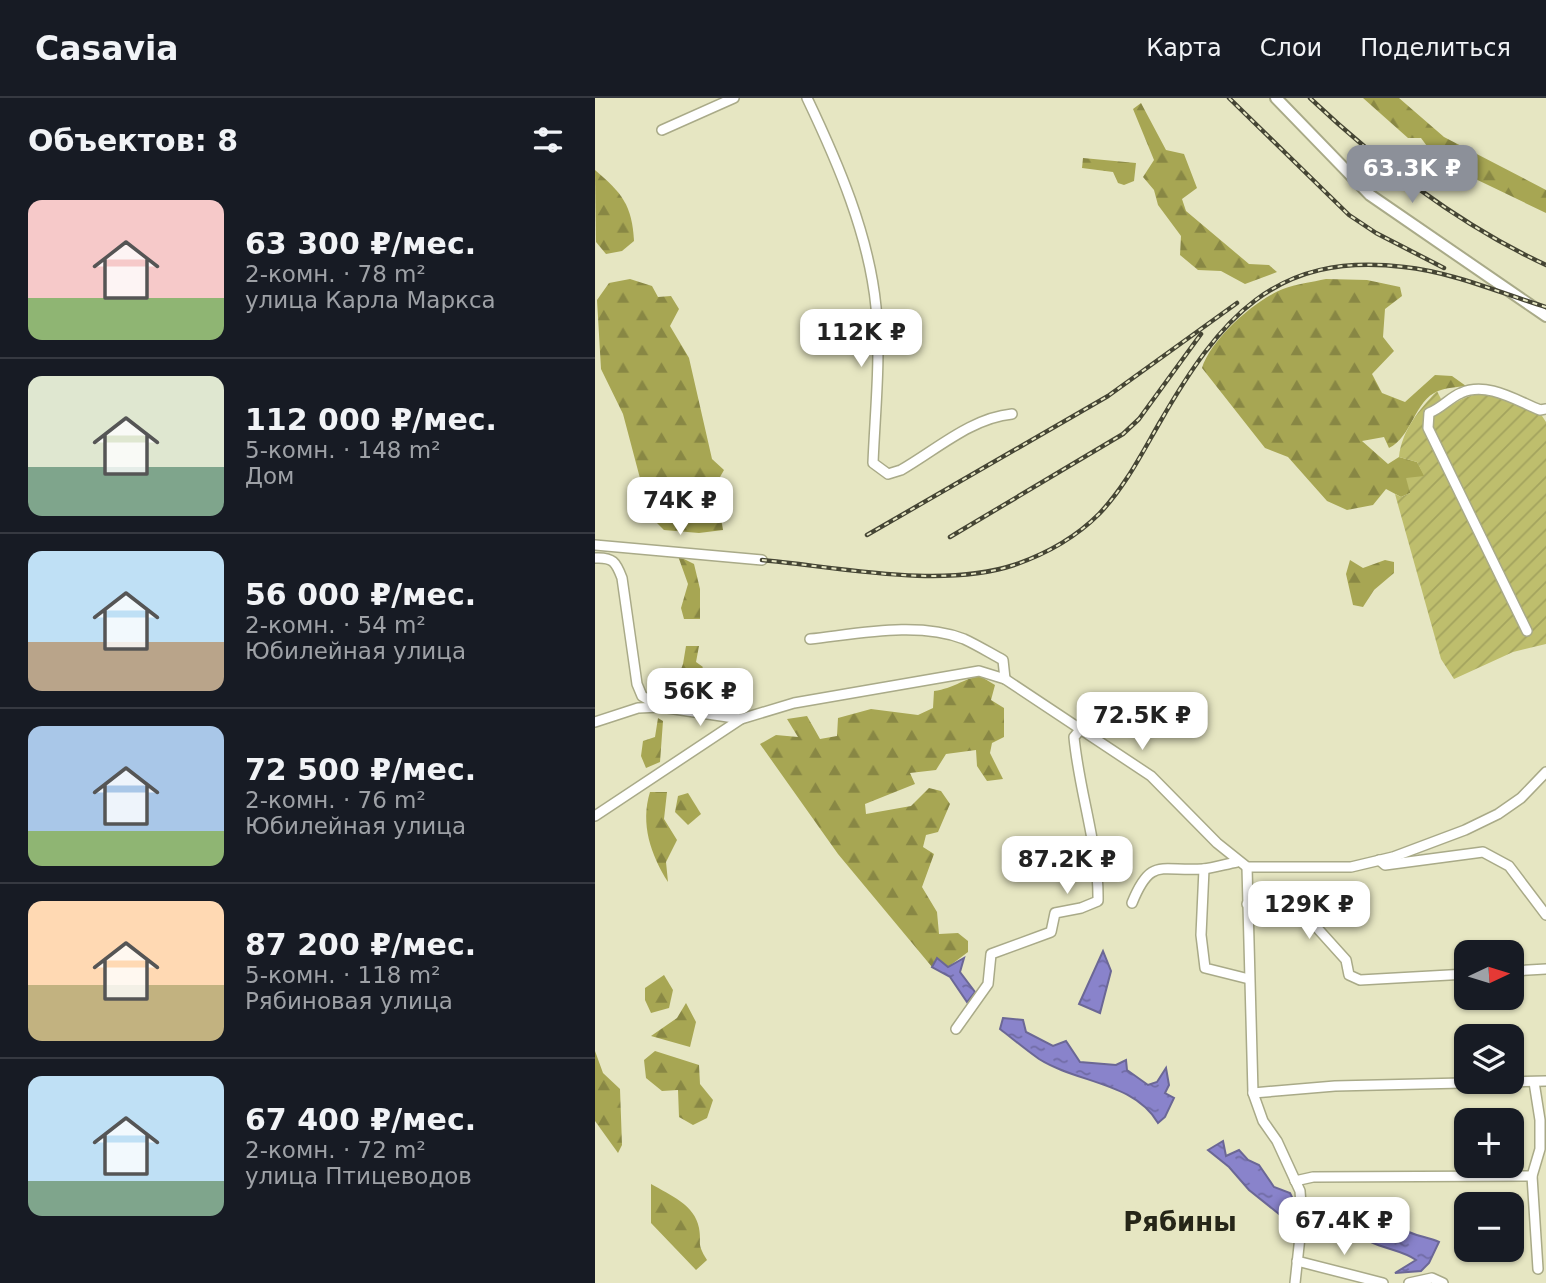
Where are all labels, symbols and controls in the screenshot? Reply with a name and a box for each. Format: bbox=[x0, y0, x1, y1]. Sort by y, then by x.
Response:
text: Casavia bbox=[35, 29, 179, 68]
text: Карта bbox=[1146, 34, 1222, 62]
text: Слои bbox=[1260, 34, 1322, 62]
text: Поделиться bbox=[1360, 34, 1511, 62]
icon: filters bbox=[529, 121, 567, 159]
text: Объектов: 8 bbox=[28, 123, 238, 158]
pin: 63.3K ₽ bbox=[1347, 146, 1477, 205]
text: 63.3K ₽ bbox=[1363, 155, 1461, 181]
text: 63 300 ₽/мес. bbox=[245, 226, 476, 261]
icon: home bbox=[84, 228, 168, 312]
text: 2-комн. · 78 m² bbox=[245, 261, 426, 287]
text: улица Карла Маркса bbox=[245, 287, 496, 313]
pin: 112K ₽ bbox=[804, 310, 918, 369]
text: 112K ₽ bbox=[816, 319, 906, 345]
text: 112 000 ₽/мес. bbox=[245, 402, 497, 437]
icon: home bbox=[84, 404, 168, 488]
text: 5-комн. · 148 m² bbox=[245, 437, 440, 463]
text: Дом bbox=[245, 463, 294, 489]
pin: 74K ₽ bbox=[631, 478, 729, 537]
text: 74K ₽ bbox=[643, 487, 717, 513]
text: 56 000 ₽/мес. bbox=[245, 577, 476, 612]
icon: home bbox=[84, 579, 168, 663]
text: 2-комн. · 54 m² bbox=[245, 612, 426, 638]
text: Юбилейная улица bbox=[245, 638, 466, 664]
pin: 56K ₽ bbox=[651, 668, 749, 728]
text: 56K ₽ bbox=[663, 678, 737, 704]
pin: 72.5K ₽ bbox=[1077, 692, 1207, 752]
text: 72.5K ₽ bbox=[1093, 702, 1191, 728]
text: 72 500 ₽/мес. bbox=[245, 752, 476, 787]
icon: home bbox=[84, 754, 168, 838]
text: 2-комн. · 76 m² bbox=[245, 787, 426, 813]
text: Юбилейная улица bbox=[245, 813, 466, 839]
pin: 87.2K ₽ bbox=[1002, 836, 1132, 896]
text: 87.2K ₽ bbox=[1018, 846, 1116, 872]
pin: 129K ₽ bbox=[1252, 882, 1366, 941]
text: 129K ₽ bbox=[1264, 891, 1354, 917]
text: 87 200 ₽/мес. bbox=[245, 927, 476, 962]
icon: home bbox=[84, 929, 168, 1013]
north arrow bbox=[1454, 940, 1524, 1010]
map controls bbox=[1454, 940, 1524, 1262]
text: 5-комн. · 118 m² bbox=[245, 962, 440, 988]
text: Рябиновая улица bbox=[245, 988, 453, 1014]
button: layers bbox=[1454, 1024, 1524, 1094]
text: 67 400 ₽/мес. bbox=[245, 1102, 476, 1137]
icon: home bbox=[84, 1104, 168, 1188]
button: + bbox=[1454, 1108, 1524, 1178]
text: 2-комн. · 72 m² bbox=[245, 1137, 426, 1163]
text: улица Птицеводов bbox=[245, 1163, 472, 1189]
button: − bbox=[1454, 1192, 1524, 1262]
pin: 67.4K ₽ bbox=[1279, 1198, 1409, 1257]
district label: Рябины bbox=[1123, 1207, 1237, 1237]
text: 67.4K ₽ bbox=[1295, 1207, 1393, 1233]

